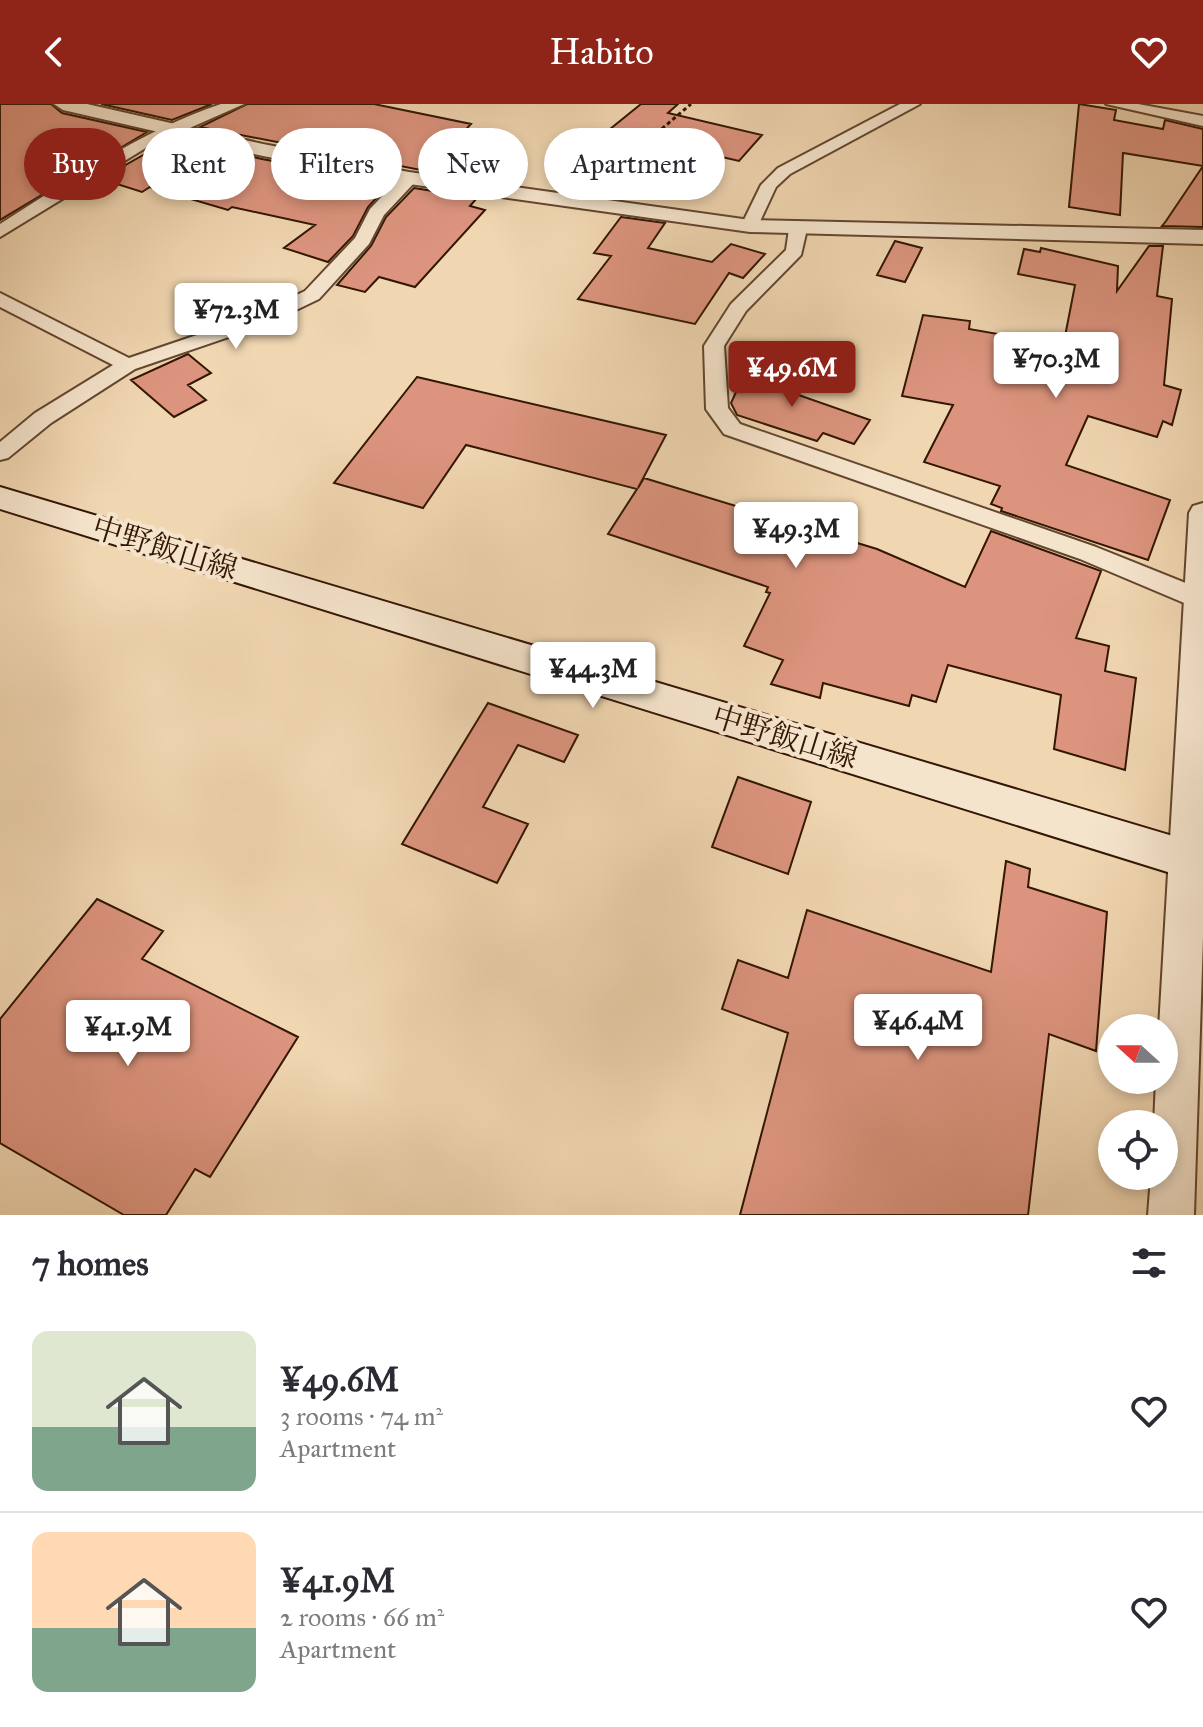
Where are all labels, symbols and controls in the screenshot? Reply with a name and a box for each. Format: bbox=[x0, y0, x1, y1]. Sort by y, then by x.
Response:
icon: back bbox=[32, 30, 76, 74]
text: Habito bbox=[549, 30, 654, 74]
icon: heart bbox=[1127, 30, 1171, 74]
chip: Buy bbox=[24, 128, 126, 200]
chip: Rent bbox=[142, 128, 255, 200]
chip: Filters bbox=[271, 128, 402, 200]
chip: New bbox=[418, 128, 528, 200]
chip: Apartment bbox=[544, 128, 725, 200]
pin: ¥72.3M bbox=[171, 283, 301, 351]
text: ¥72.3M bbox=[193, 293, 279, 325]
pin: ¥70.3M bbox=[991, 332, 1121, 400]
pin: ¥49.6M bbox=[727, 341, 857, 409]
text: ¥70.3M bbox=[1012, 342, 1100, 374]
text: ¥49.6M bbox=[746, 351, 838, 383]
pin: ¥49.3M bbox=[731, 502, 861, 570]
street label: 中野飯山線 bbox=[88, 509, 242, 587]
text: ¥49.3M bbox=[752, 512, 840, 544]
pin: ¥44.3M bbox=[528, 642, 658, 710]
text: ¥44.3M bbox=[548, 652, 638, 684]
street label: 中野飯山線 bbox=[708, 698, 862, 776]
pin: ¥46.4M bbox=[853, 994, 983, 1062]
pin: ¥41.9M bbox=[63, 1000, 193, 1068]
text: ¥46.4M bbox=[872, 1004, 964, 1036]
text: ¥41.9M bbox=[84, 1010, 172, 1042]
north arrow bbox=[1098, 1014, 1178, 1094]
map controls bbox=[1098, 1014, 1178, 1190]
button: locate bbox=[1098, 1110, 1178, 1190]
icon: filters bbox=[1127, 1241, 1171, 1285]
text: 7 homes bbox=[32, 1243, 149, 1284]
text: ¥49.6M bbox=[280, 1359, 399, 1400]
icon: home bbox=[96, 1363, 192, 1459]
icon: heart bbox=[1127, 1389, 1171, 1433]
text: 3 rooms · 74 m² bbox=[280, 1400, 443, 1432]
text: Apartment bbox=[280, 1432, 396, 1464]
text: ¥41.9M bbox=[280, 1560, 395, 1601]
icon: home bbox=[96, 1564, 192, 1660]
icon: heart bbox=[1127, 1590, 1171, 1634]
text: 2 rooms · 66 m² bbox=[280, 1601, 444, 1633]
text: Apartment bbox=[280, 1633, 396, 1665]

